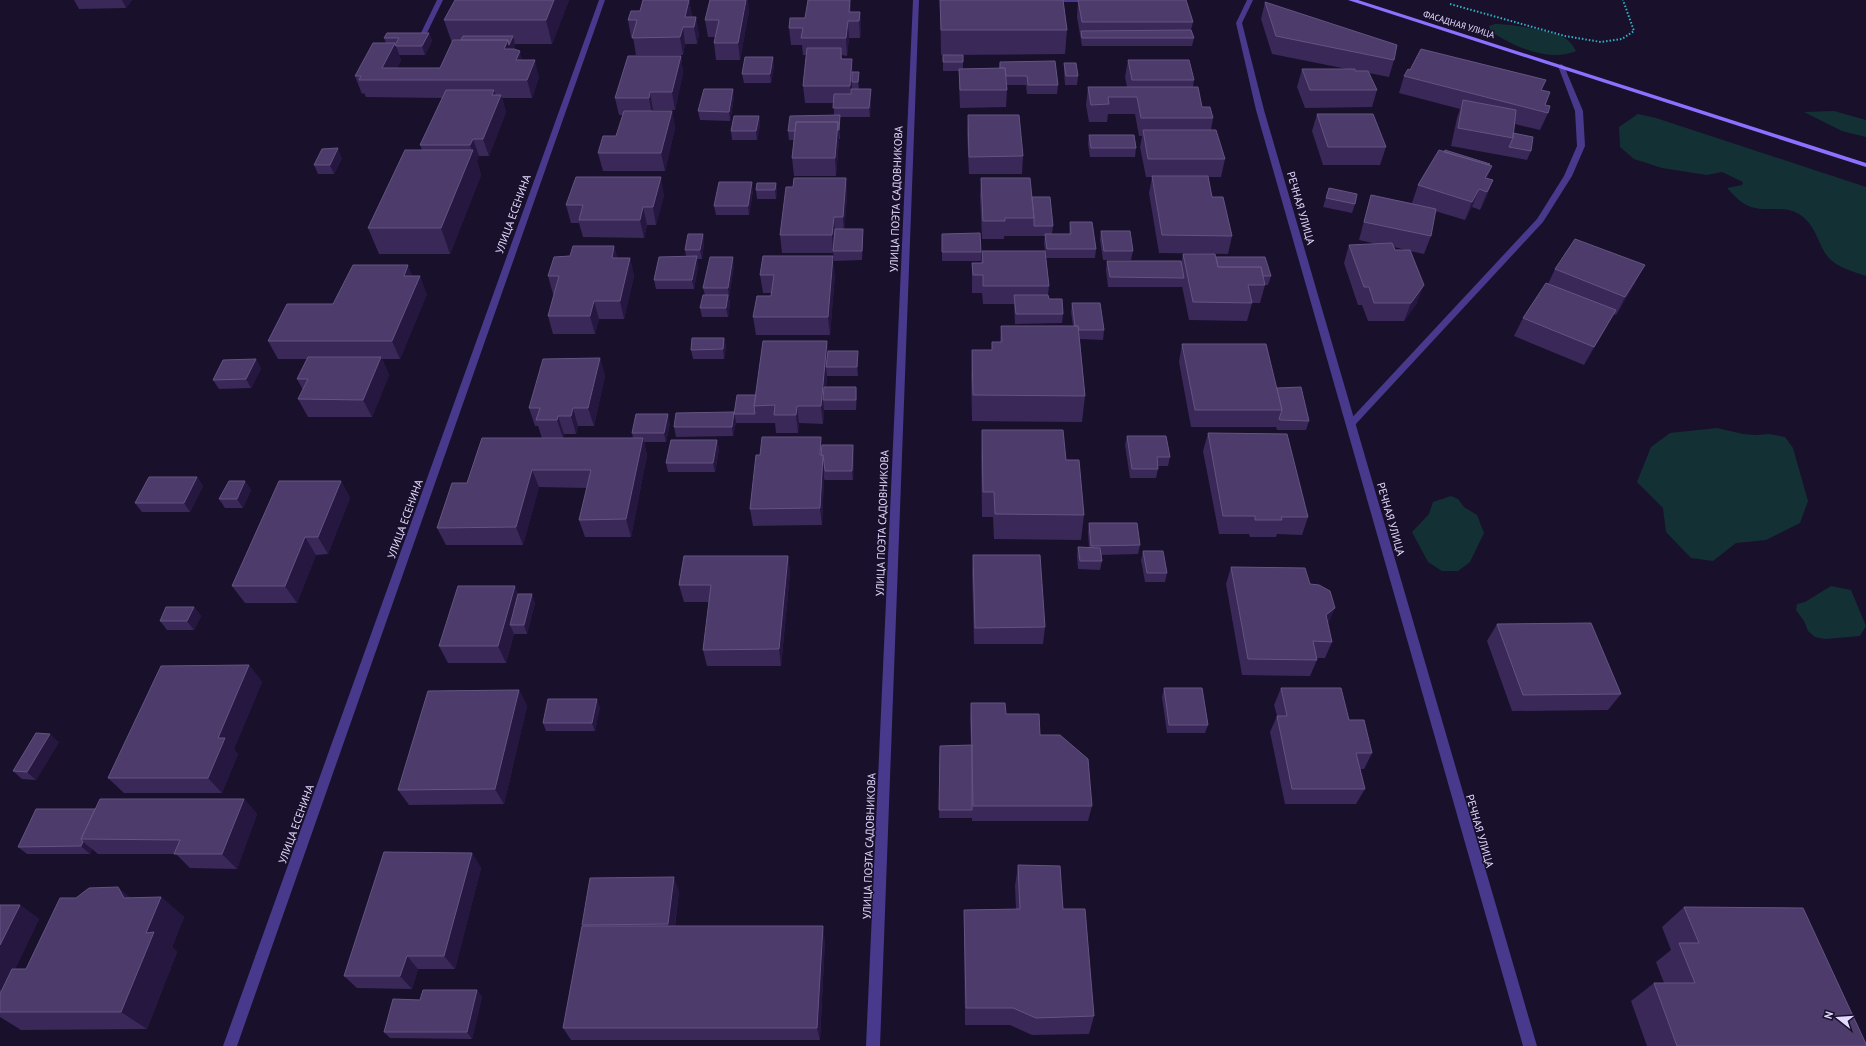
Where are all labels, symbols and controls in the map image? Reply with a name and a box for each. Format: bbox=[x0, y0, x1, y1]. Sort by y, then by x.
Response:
street label: ФАСАДНАЯ УЛИЦА bbox=[1422, 8, 1497, 40]
street label: УЛИЦА ПОЭТА САДОВНИКОВА bbox=[886, 125, 906, 272]
street label: РЕЧНАЯ УЛИЦА bbox=[1284, 170, 1318, 247]
street label: УЛИЦА ЕСЕНИНА bbox=[492, 172, 534, 256]
street label: УЛИЦА ПОЭТА САДОВНИКОВА bbox=[872, 449, 892, 596]
street label: УЛИЦА ЕСЕНИНА bbox=[384, 477, 426, 561]
street label: РЕЧНАЯ УЛИЦА bbox=[1374, 481, 1408, 558]
street label: УЛИЦА ПОЭТА САДОВНИКОВА bbox=[859, 772, 879, 919]
street label: УЛИЦА ЕСЕНИНА bbox=[275, 782, 317, 866]
street label: РЕЧНАЯ УЛИЦА bbox=[1463, 793, 1497, 870]
north arrow bbox=[1818, 998, 1858, 1038]
text: N bbox=[1821, 1010, 1836, 1021]

